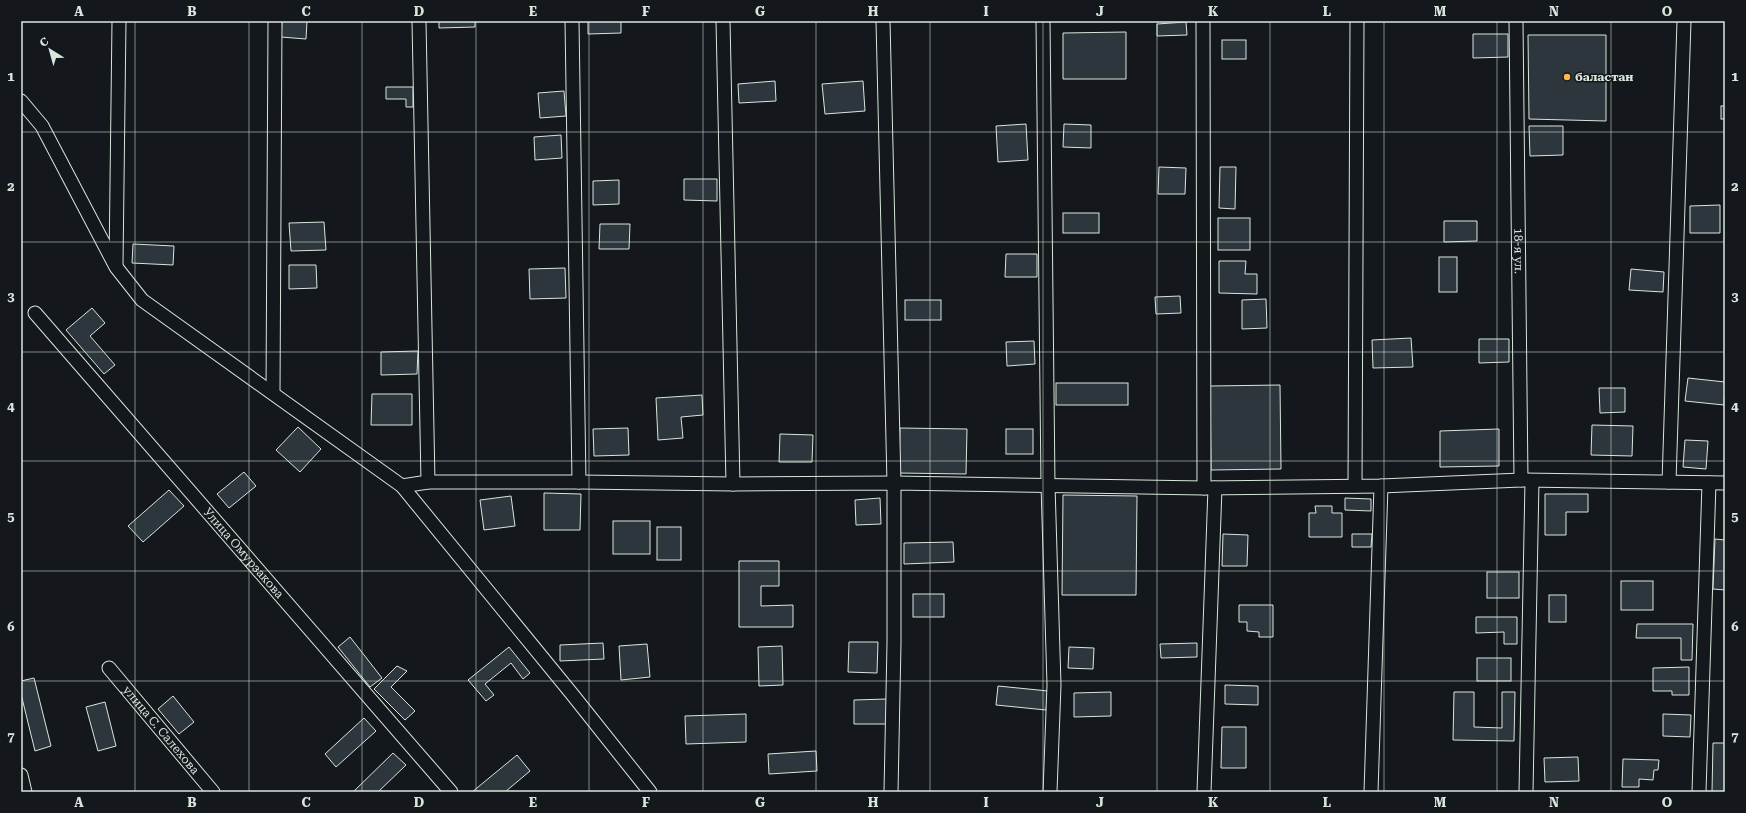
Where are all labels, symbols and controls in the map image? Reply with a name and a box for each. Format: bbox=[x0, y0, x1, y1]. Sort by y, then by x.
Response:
text: A bbox=[74, 4, 84, 19]
text: B bbox=[187, 4, 197, 19]
text: C bbox=[301, 4, 311, 19]
text: D bbox=[414, 4, 424, 19]
text: E bbox=[529, 4, 537, 19]
text: F bbox=[642, 4, 650, 19]
text: G bbox=[755, 4, 765, 19]
text: H bbox=[868, 4, 879, 19]
text: I bbox=[983, 4, 989, 19]
text: J bbox=[1096, 4, 1104, 19]
text: K bbox=[1208, 4, 1219, 19]
text: L bbox=[1323, 4, 1331, 19]
text: M bbox=[1434, 4, 1447, 19]
text: N bbox=[1549, 4, 1559, 19]
text: O bbox=[1662, 4, 1673, 19]
north arrow bbox=[30, 30, 70, 70]
text: С bbox=[37, 35, 52, 50]
text: 1 bbox=[7, 69, 15, 84]
text: 1 bbox=[1731, 69, 1739, 84]
place label: баластан bbox=[1575, 70, 1633, 84]
marker: баластан bbox=[1562, 72, 1572, 82]
text: 2 bbox=[7, 179, 15, 194]
text: 2 bbox=[1731, 179, 1739, 194]
street label: 18-я ул. bbox=[1511, 228, 1526, 274]
text: 3 bbox=[7, 289, 15, 304]
text: 3 bbox=[1731, 289, 1739, 304]
text: 4 bbox=[7, 399, 15, 414]
text: 4 bbox=[1731, 399, 1739, 414]
street label: Улица Омурзакова bbox=[200, 505, 287, 602]
text: 5 bbox=[7, 509, 15, 524]
text: 5 bbox=[1731, 509, 1739, 524]
text: 6 bbox=[7, 619, 15, 634]
text: 6 bbox=[1731, 619, 1739, 634]
street label: улица С. Салехова bbox=[120, 683, 202, 777]
text: 7 bbox=[7, 729, 15, 744]
text: 7 bbox=[1731, 729, 1739, 744]
text: A bbox=[74, 795, 84, 810]
text: B bbox=[187, 795, 197, 810]
text: C bbox=[301, 795, 311, 810]
text: D bbox=[414, 795, 424, 810]
text: E bbox=[529, 795, 537, 810]
text: F bbox=[642, 795, 650, 810]
text: G bbox=[755, 795, 765, 810]
text: H bbox=[868, 795, 879, 810]
text: I bbox=[983, 795, 989, 810]
text: J bbox=[1096, 795, 1104, 810]
text: K bbox=[1208, 795, 1219, 810]
text: L bbox=[1323, 795, 1331, 810]
text: M bbox=[1434, 795, 1447, 810]
text: N bbox=[1549, 795, 1559, 810]
text: O bbox=[1662, 795, 1673, 810]

